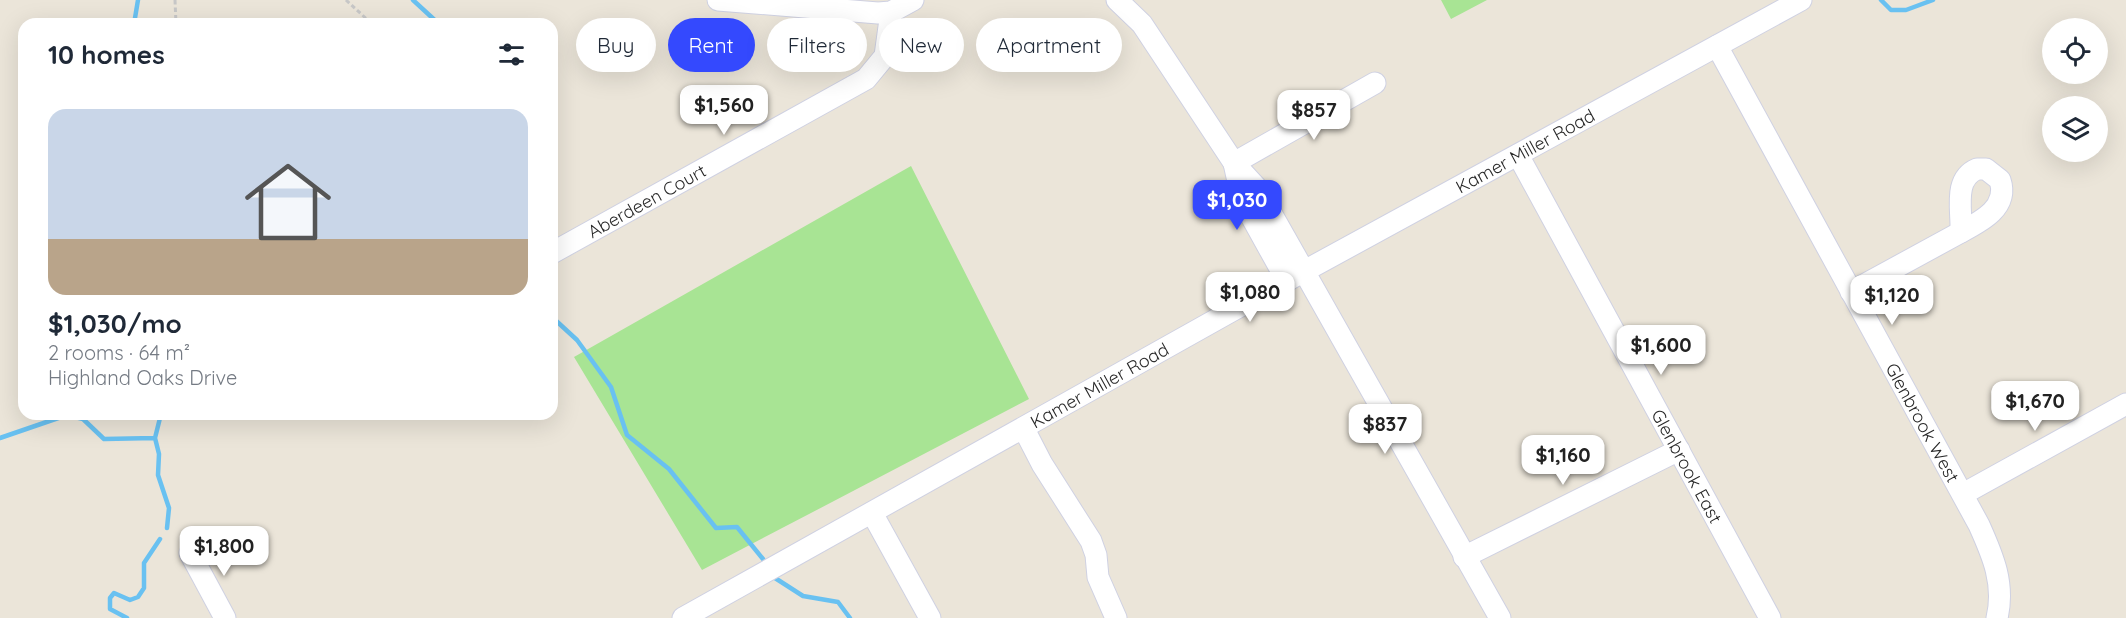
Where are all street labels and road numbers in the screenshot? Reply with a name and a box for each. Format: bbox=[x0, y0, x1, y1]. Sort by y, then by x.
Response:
street label: Kamer Miller Road bbox=[1451, 103, 1599, 198]
street label: Aberdeen Court bbox=[583, 159, 710, 243]
street label: Kamer Miller Road bbox=[1026, 337, 1173, 433]
street label: Glenbrook West bbox=[1881, 359, 1965, 486]
street label: Glenbrook East bbox=[1647, 405, 1728, 527]

